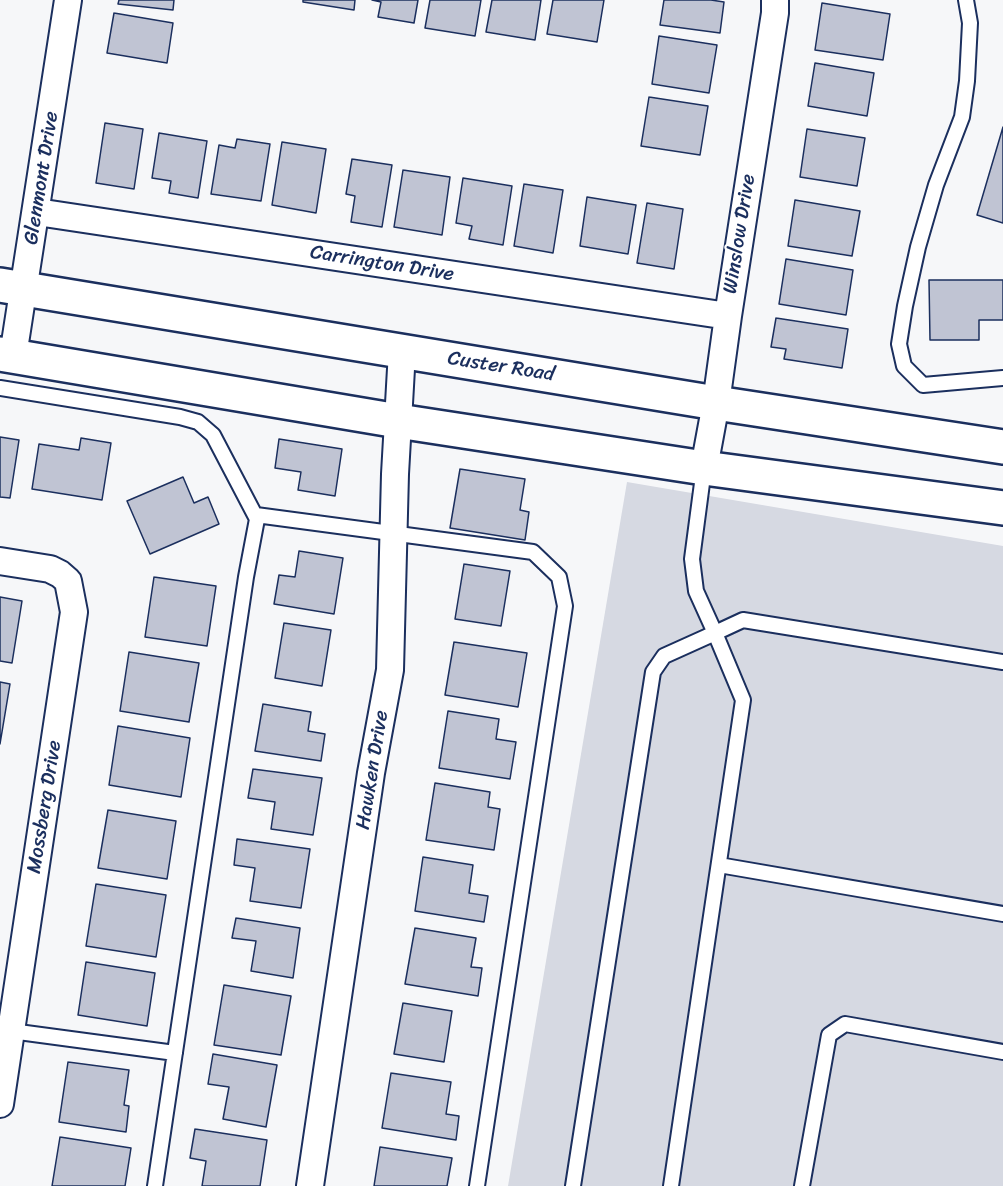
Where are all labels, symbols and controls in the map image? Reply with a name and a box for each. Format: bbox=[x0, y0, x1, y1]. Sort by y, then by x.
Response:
street label: Glenmont Drive bbox=[20, 110, 64, 246]
street label: Winslow Drive bbox=[719, 172, 761, 296]
street label: Carrington Drive bbox=[308, 241, 456, 287]
street label: Custer Road bbox=[446, 347, 556, 387]
street label: Hawken Drive bbox=[352, 709, 394, 831]
street label: Mossberg Drive bbox=[23, 739, 67, 875]

